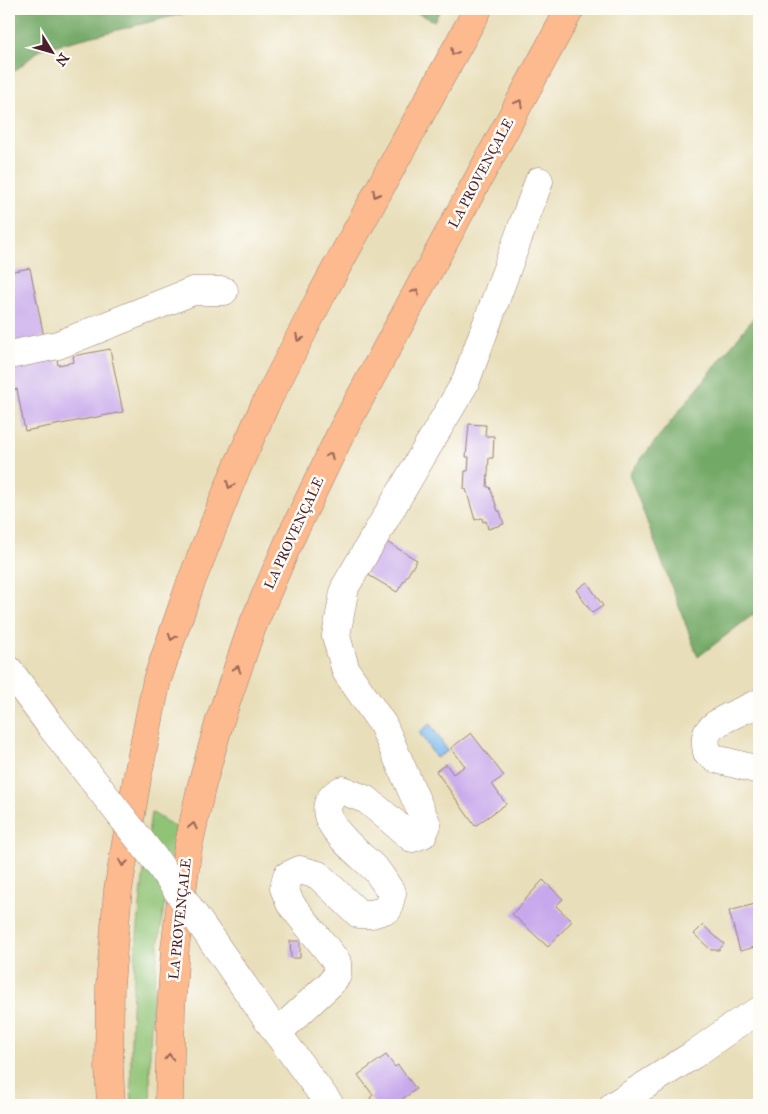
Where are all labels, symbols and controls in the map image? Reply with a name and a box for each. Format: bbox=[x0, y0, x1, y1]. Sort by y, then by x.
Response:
north arrow bbox=[28, 28, 78, 78]
one-way arrow bbox=[450, 46, 460, 55]
text: N bbox=[52, 50, 72, 69]
one-way arrow bbox=[513, 99, 523, 108]
street label: LA PROVENÇALE bbox=[445, 115, 517, 231]
one-way arrow bbox=[373, 189, 383, 198]
one-way arrow bbox=[410, 288, 420, 297]
one-way arrow bbox=[295, 333, 305, 342]
one-way arrow bbox=[324, 452, 334, 461]
street label: LA PROVENÇALE bbox=[261, 474, 327, 592]
one-way arrow bbox=[226, 480, 236, 488]
one-way arrow bbox=[168, 632, 178, 640]
one-way arrow bbox=[231, 666, 241, 674]
one-way arrow bbox=[187, 821, 198, 830]
street label: LA PROVENÇALE bbox=[165, 857, 195, 981]
one-way arrow bbox=[118, 859, 128, 868]
one-way arrow bbox=[164, 1052, 174, 1060]

